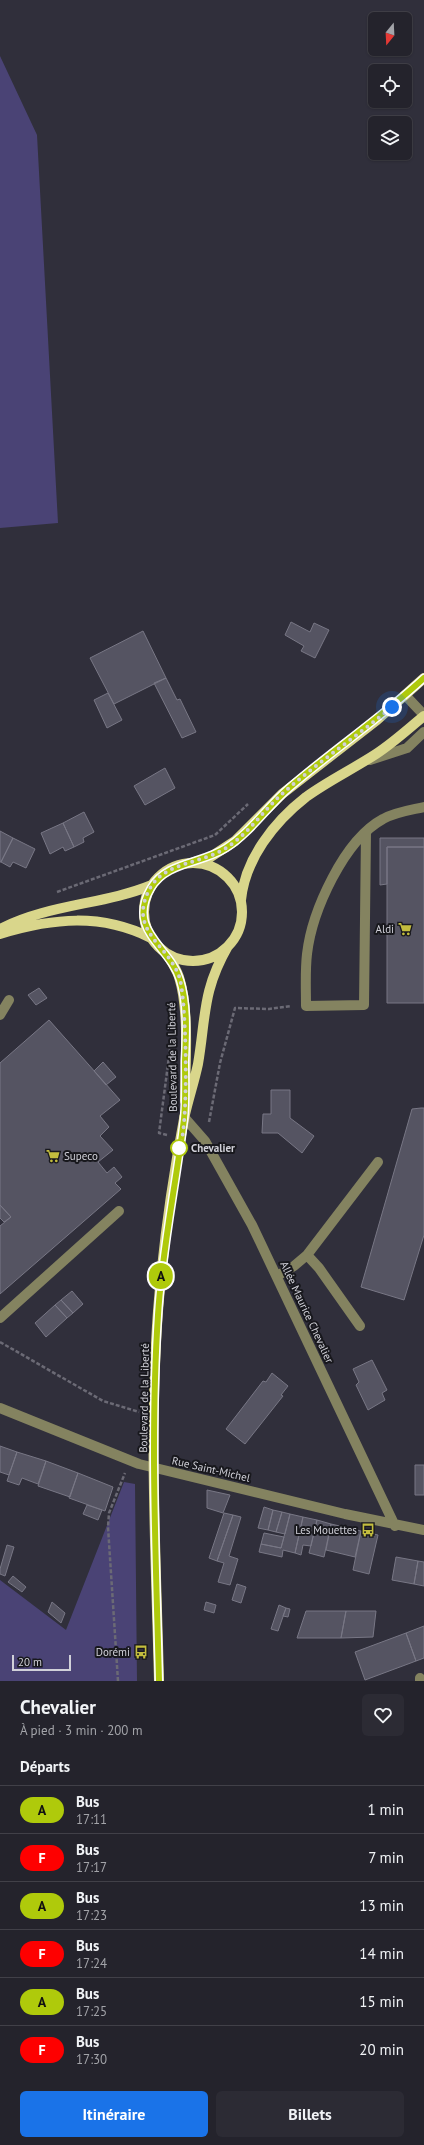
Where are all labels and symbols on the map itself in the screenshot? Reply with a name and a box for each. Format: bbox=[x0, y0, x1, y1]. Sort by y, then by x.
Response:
north arrow bbox=[368, 12, 412, 56]
your location bbox=[382, 697, 402, 717]
supermarket icon: Aldi bbox=[397, 921, 413, 937]
place label: Aldi bbox=[375, 922, 394, 936]
street label: Boulevard de la Liberté bbox=[164, 1002, 180, 1112]
marker: Chevalier bbox=[170, 1139, 188, 1157]
place label: Chevalier bbox=[191, 1141, 235, 1155]
supermarket icon: Supeco bbox=[45, 1148, 61, 1164]
place label: Supeco bbox=[64, 1149, 98, 1163]
street label: Allée Maurice Chevalier bbox=[277, 1259, 337, 1365]
line badge: A bbox=[148, 1263, 174, 1289]
street label: Boulevard de la Liberté bbox=[136, 1343, 152, 1453]
street label: Rue Saint-Michel bbox=[170, 1453, 252, 1485]
bus stop icon: Les Mouettes bbox=[360, 1522, 376, 1538]
place label: Les Mouettes bbox=[295, 1523, 357, 1537]
bus stop icon: Dorémi bbox=[133, 1644, 149, 1660]
place label: Dorémi bbox=[96, 1645, 130, 1659]
scale bar bbox=[12, 1653, 71, 1672]

